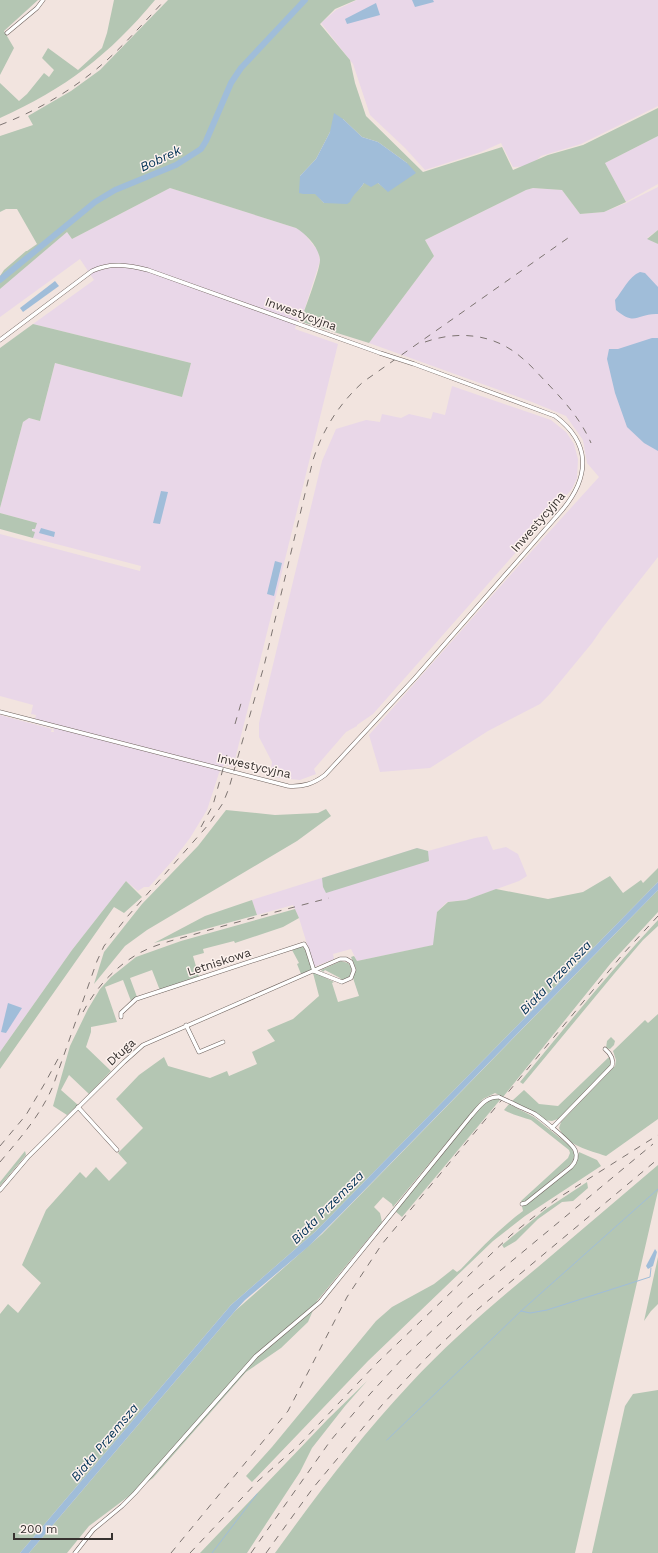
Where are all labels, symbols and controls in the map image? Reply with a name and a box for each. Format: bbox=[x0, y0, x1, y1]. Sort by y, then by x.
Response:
water label: Bobrek bbox=[137, 142, 184, 174]
street label: Inwestycyjna bbox=[263, 295, 339, 334]
street label: Inwestycyjna bbox=[508, 489, 568, 555]
street label: Inwestycyjna bbox=[216, 751, 292, 781]
water label: Biała Przemsza bbox=[516, 937, 594, 1017]
street label: Letniskowa bbox=[185, 945, 253, 979]
street label: Długa bbox=[104, 1035, 138, 1068]
water label: Biała Przemsza bbox=[288, 1168, 367, 1247]
water label: Biała Przemsza bbox=[68, 1400, 141, 1484]
scale bar bbox=[14, 1515, 112, 1541]
text: 200 m bbox=[20, 1522, 57, 1536]

